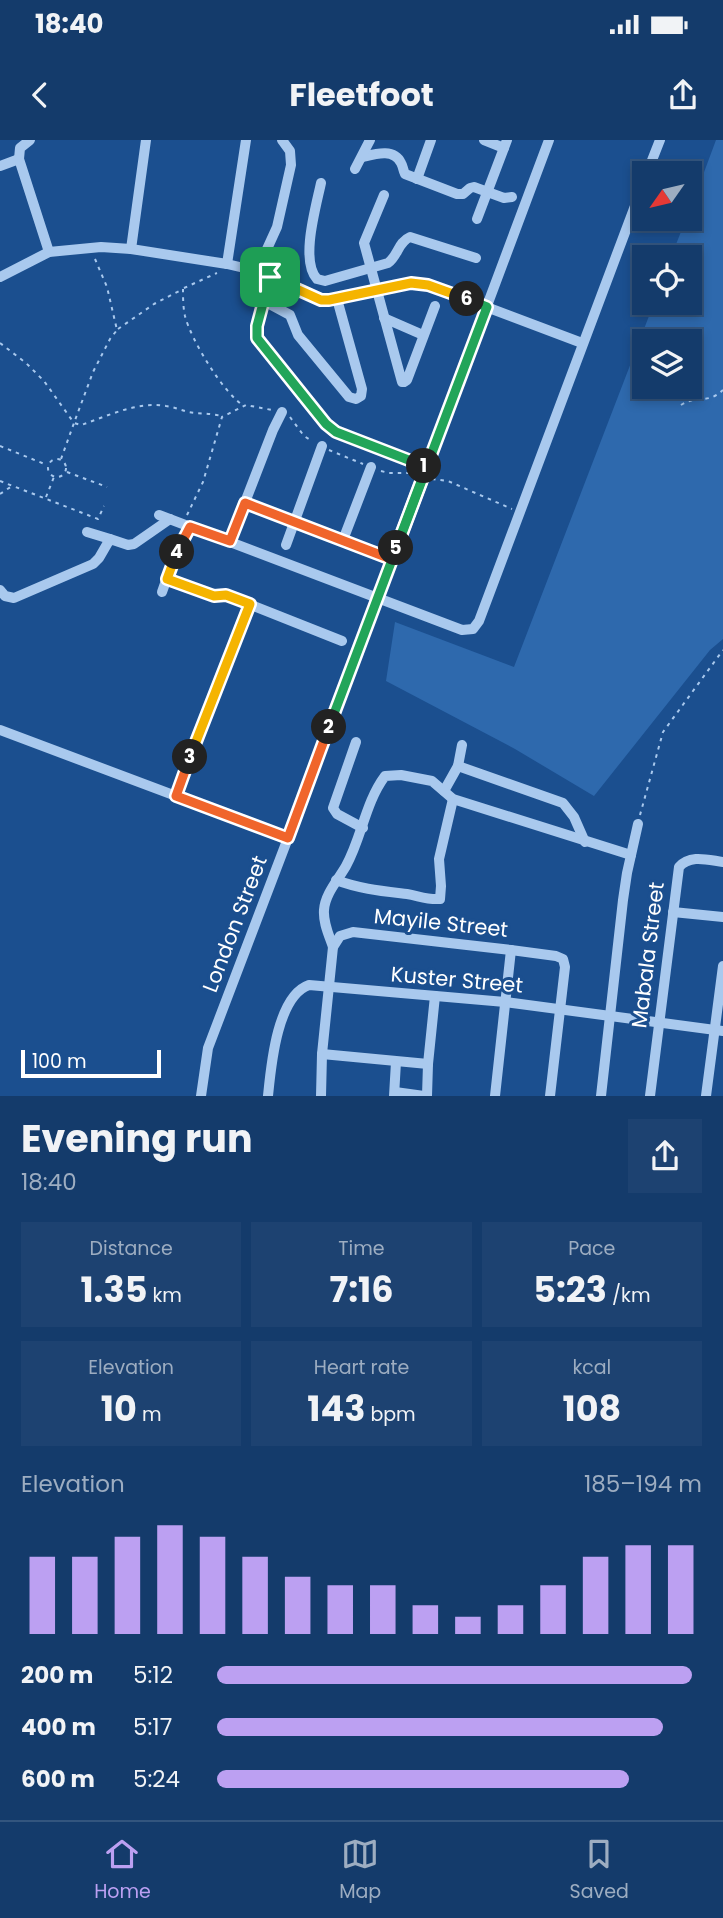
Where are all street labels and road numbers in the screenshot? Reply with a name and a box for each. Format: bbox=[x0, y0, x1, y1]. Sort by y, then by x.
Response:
street label: London Street bbox=[195, 851, 274, 996]
street label: Mabala Street bbox=[624, 880, 671, 1030]
street label: Mayile Street bbox=[373, 901, 509, 944]
street label: Kuster Street bbox=[390, 959, 524, 1000]

